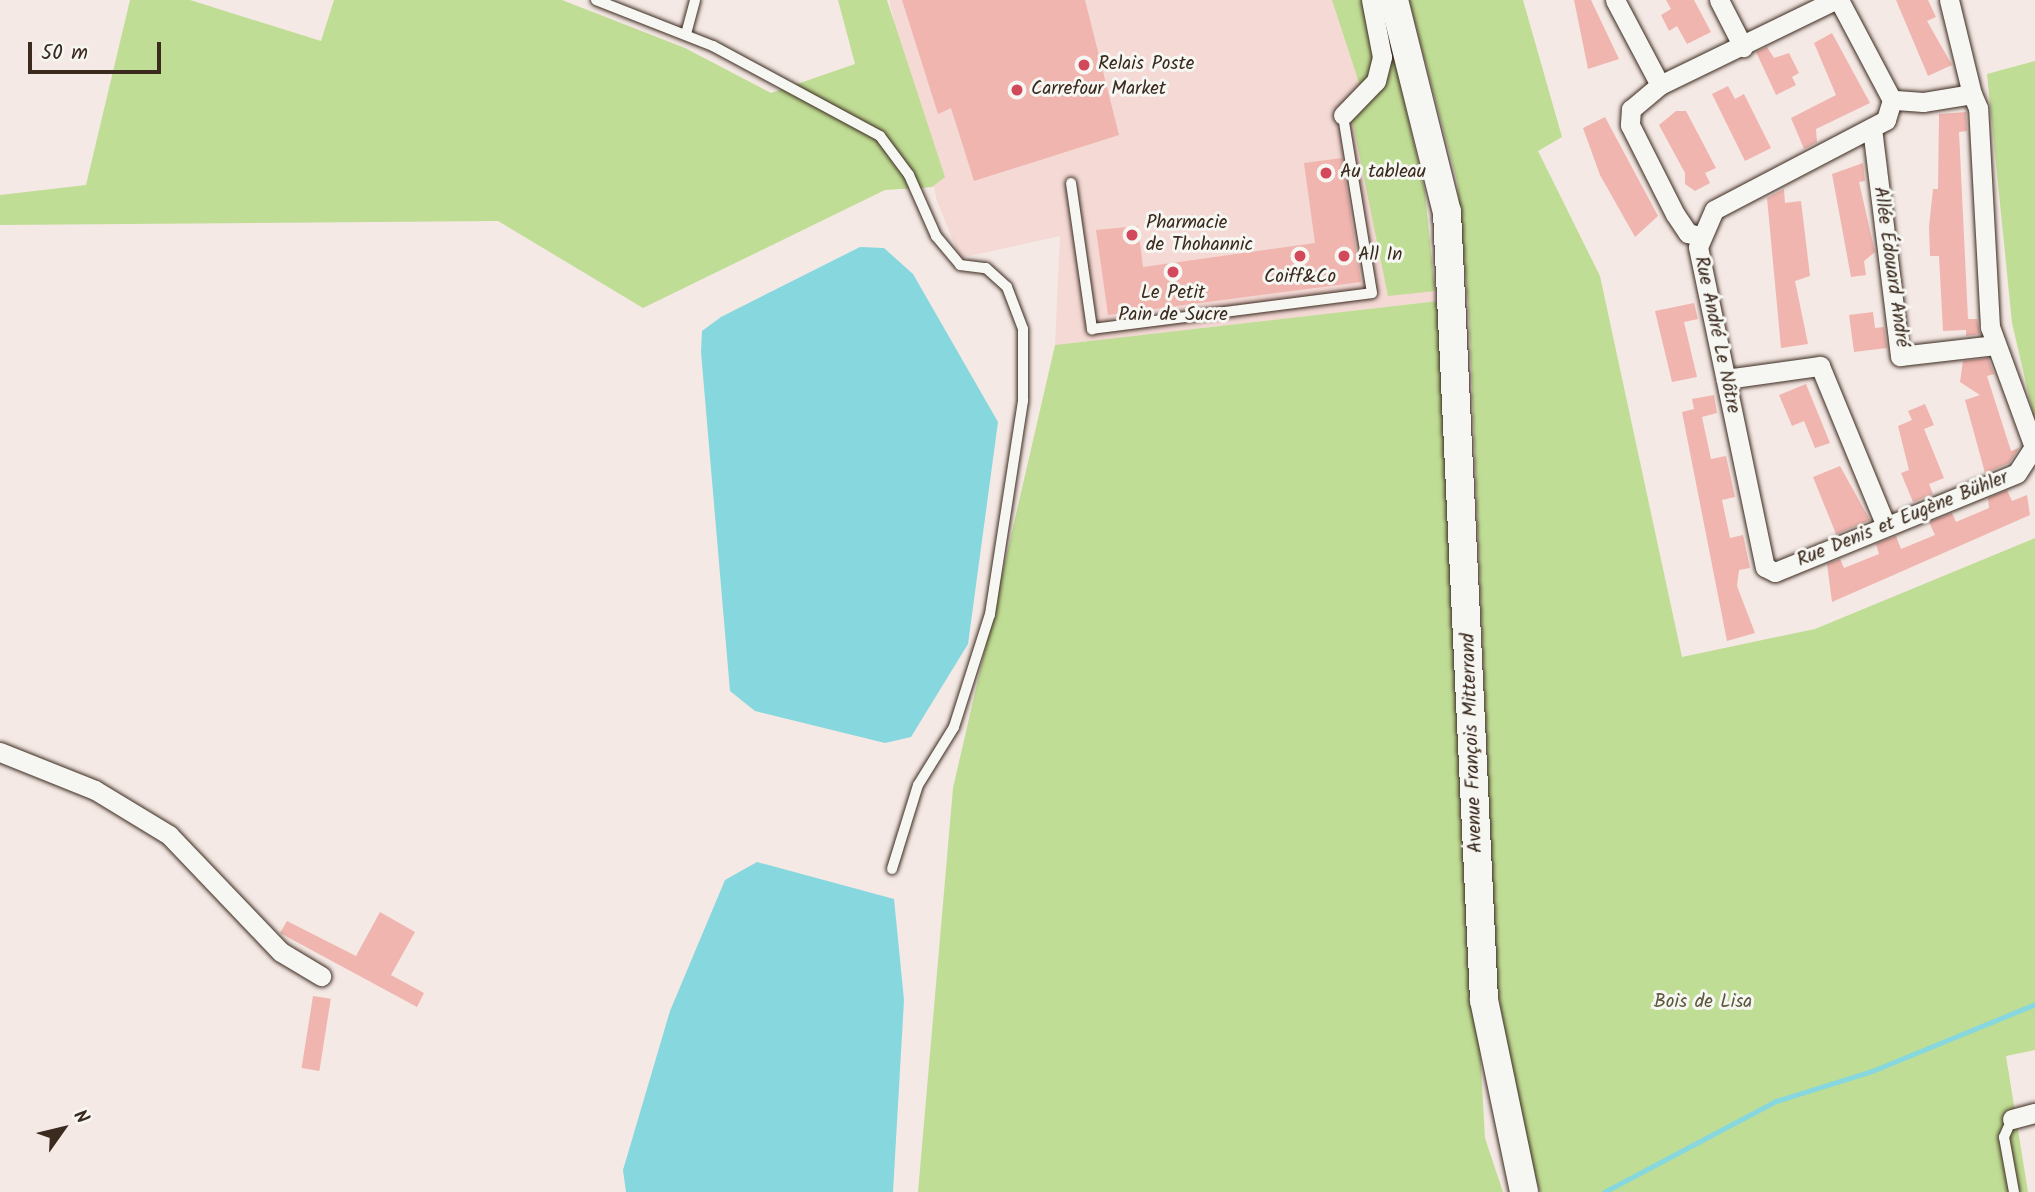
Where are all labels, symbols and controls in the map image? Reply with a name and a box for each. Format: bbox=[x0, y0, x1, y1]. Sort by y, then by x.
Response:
scale bar bbox=[32, 28, 164, 72]
text: 50 m bbox=[41, 37, 88, 70]
place label: Relais Poste bbox=[1098, 54, 1194, 76]
marker: Relais Poste bbox=[1076, 57, 1092, 73]
place label: Carrefour Market bbox=[1031, 79, 1166, 101]
marker: Carrefour Market bbox=[1009, 82, 1025, 98]
place label: Au tableau bbox=[1340, 162, 1426, 184]
marker: Au tableau bbox=[1318, 165, 1334, 181]
street label: Allée Édouard André bbox=[1867, 185, 1913, 349]
place label: Pharmacie de Thohannic bbox=[1146, 213, 1253, 257]
marker: Pharmacie de Thohannic bbox=[1124, 227, 1140, 243]
place label: All In bbox=[1358, 245, 1402, 267]
marker: Coiff&Co bbox=[1292, 248, 1308, 264]
marker: All In bbox=[1336, 248, 1352, 264]
street label: Rue André Le Nôtre bbox=[1688, 254, 1744, 416]
marker: Le Petit Pain de Sucre bbox=[1165, 264, 1181, 280]
place label: Coiff&Co bbox=[1264, 267, 1336, 289]
place label: Le Petit Pain de Sucre bbox=[1118, 283, 1228, 327]
street label: Rue Denis et Eugène Bühler bbox=[1794, 467, 2012, 573]
street label: Avenue François Mitterrand bbox=[1458, 633, 1488, 853]
park label: Bois de Lisa bbox=[1654, 992, 1752, 1014]
north arrow bbox=[28, 1094, 98, 1164]
text: N bbox=[65, 1104, 96, 1131]

